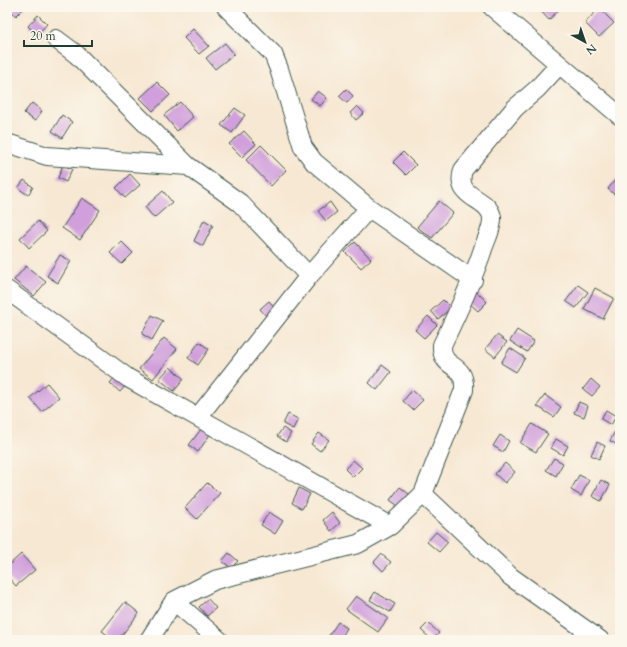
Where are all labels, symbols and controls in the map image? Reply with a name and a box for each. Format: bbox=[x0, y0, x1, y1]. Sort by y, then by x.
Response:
scale bar bbox=[24, 22, 92, 48]
north arrow bbox=[565, 22, 605, 62]
text: 20 m bbox=[30, 28, 57, 44]
text: N bbox=[582, 40, 600, 58]

